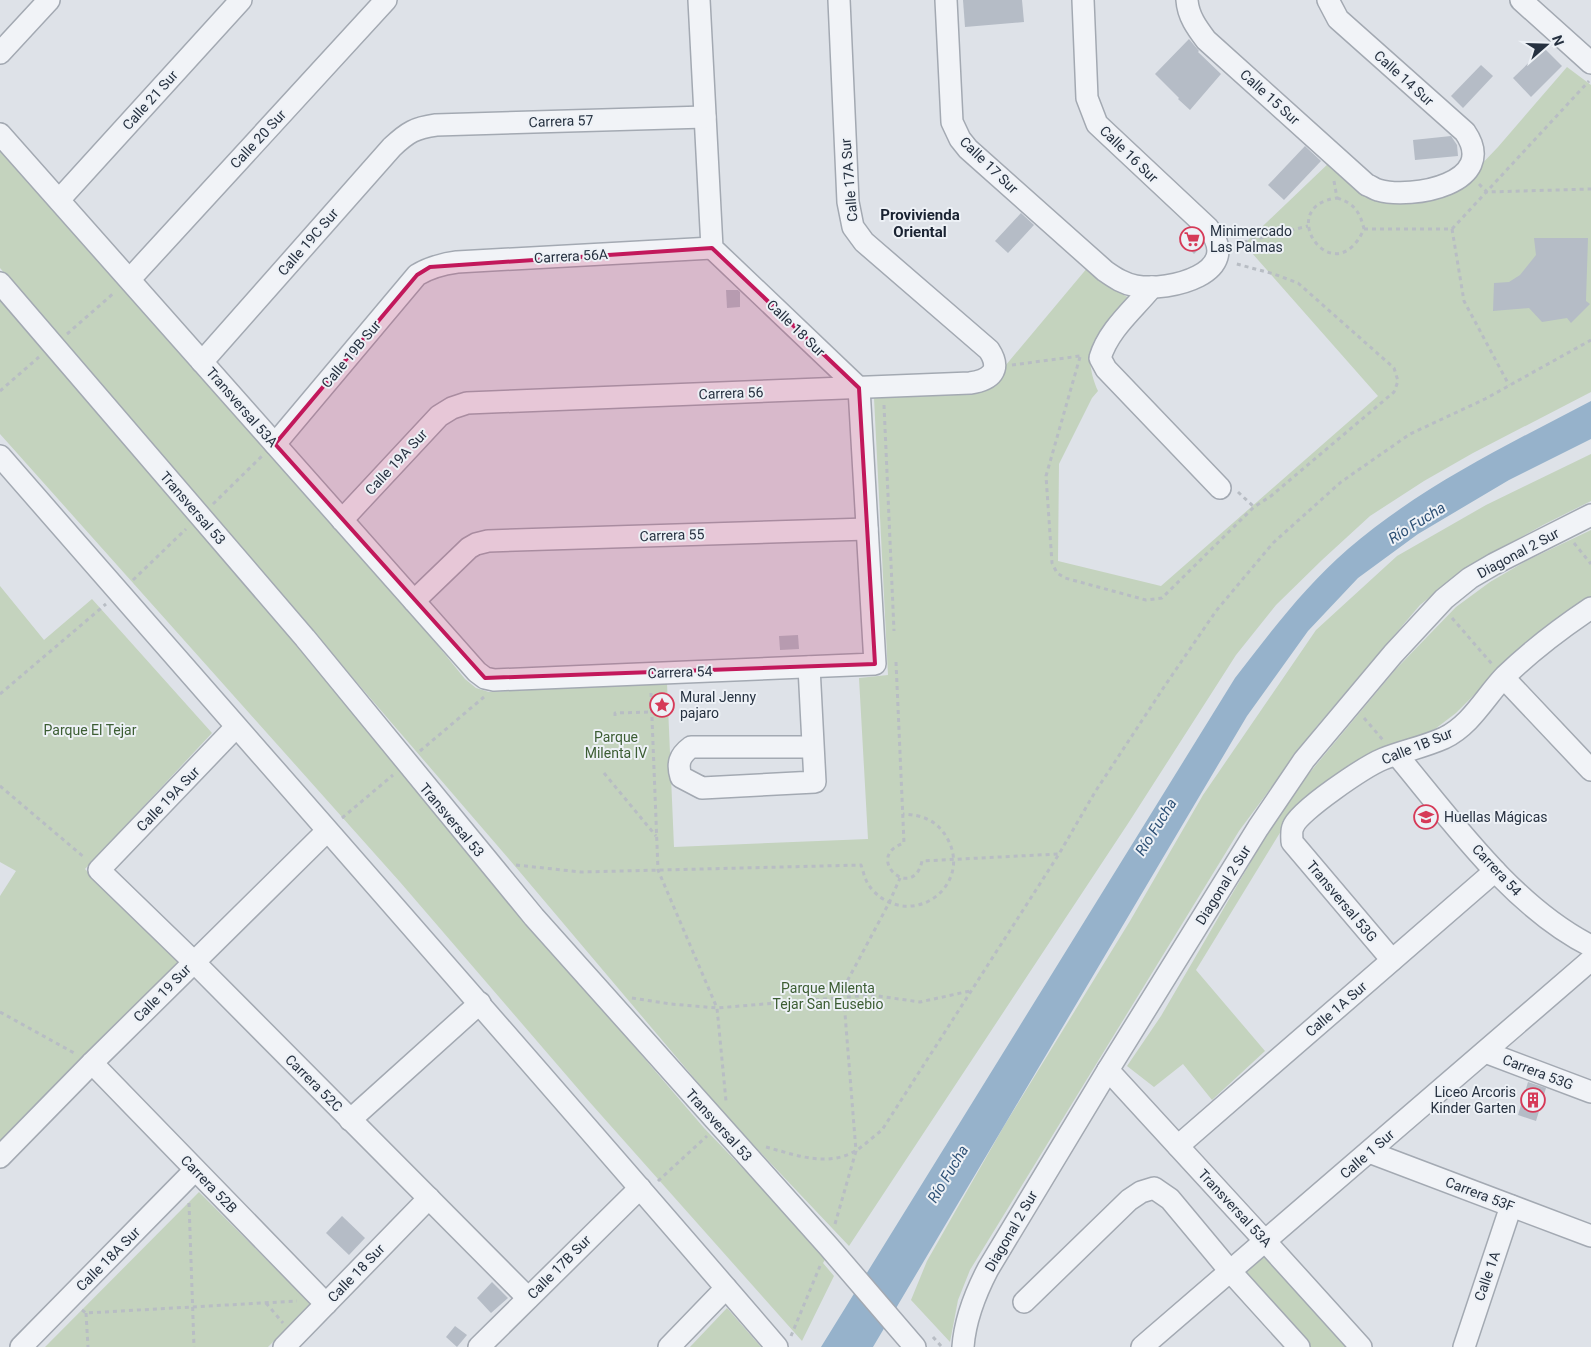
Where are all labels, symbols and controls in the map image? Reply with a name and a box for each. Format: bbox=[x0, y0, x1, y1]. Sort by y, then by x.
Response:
north arrow bbox=[1521, 20, 1571, 70]
text: N bbox=[1549, 33, 1567, 48]
street label: Calle 14 Sur bbox=[1371, 47, 1437, 109]
street label: Calle 15 Sur bbox=[1237, 66, 1303, 128]
street label: Calle 21 Sur bbox=[119, 67, 181, 133]
street label: Calle 20 Sur bbox=[227, 106, 289, 172]
street label: Carrera 57 bbox=[528, 112, 594, 130]
street label: Calle 16 Sur bbox=[1097, 122, 1162, 186]
street label: Calle 17 Sur bbox=[957, 133, 1022, 197]
street label: Calle 17A Sur bbox=[837, 137, 861, 222]
street label: Calle 19C Sur bbox=[275, 205, 342, 279]
district label: Provivienda Oriental bbox=[880, 206, 960, 241]
place label: Minimercado Las Palmas bbox=[1210, 223, 1292, 255]
supermarket icon: Minimercado Las Palmas bbox=[1179, 226, 1205, 252]
street label: Carrera 56A bbox=[534, 246, 608, 266]
street label: Calle 18 Sur bbox=[764, 296, 829, 360]
street label: Calle 19B Sur bbox=[318, 317, 384, 391]
street label: Transversal 53A bbox=[203, 364, 281, 450]
street label: Carrera 56 bbox=[698, 384, 764, 402]
street label: Calle 19A Sur bbox=[362, 426, 431, 498]
street label: Transversal 53 bbox=[157, 468, 229, 548]
water label: Río Fucha bbox=[1385, 498, 1449, 548]
street label: Diagonal 2 Sur bbox=[1474, 525, 1562, 581]
street label: Carrera 55 bbox=[639, 526, 705, 544]
street label: Carrera 54 bbox=[647, 663, 713, 681]
place label: Mural Jenny pajaro bbox=[680, 689, 757, 721]
place icon: Mural Jenny pajaro bbox=[649, 692, 675, 718]
park label: Parque El Tejar bbox=[44, 722, 137, 738]
street label: Calle 1B Sur bbox=[1379, 724, 1455, 768]
park label: Parque Milenta IV bbox=[585, 729, 647, 761]
street label: Calle 19A Sur bbox=[133, 763, 203, 835]
street label: Transversal 53 bbox=[417, 780, 487, 860]
water label: Río Fucha bbox=[1131, 795, 1181, 859]
school or university icon: Huellas Mágicas bbox=[1413, 804, 1439, 830]
place label: Huellas Mágicas bbox=[1444, 809, 1548, 825]
street label: Carrera 54 bbox=[1469, 841, 1525, 899]
street label: Diagonal 2 Sur bbox=[1192, 842, 1254, 928]
street label: Transversal 53G bbox=[1303, 857, 1381, 945]
street label: Calle 19 Sur bbox=[130, 961, 194, 1025]
street label: Calle 1A Sur bbox=[1302, 978, 1370, 1040]
park label: Parque Milenta Tejar San Eusebio bbox=[773, 980, 883, 1012]
street label: Carrera 52C bbox=[282, 1051, 346, 1115]
street label: Carrera 53G bbox=[1500, 1051, 1576, 1093]
place label: Liceo Arcoris Kinder Garten bbox=[1431, 1084, 1516, 1116]
street label: Transversal 53 bbox=[683, 1086, 755, 1164]
building icon: Liceo Arcoris Kinder Garten bbox=[1520, 1087, 1546, 1113]
street label: Calle 1 Sur bbox=[1337, 1126, 1398, 1182]
water label: Río Fucha bbox=[924, 1142, 972, 1206]
street label: Carrera 52B bbox=[178, 1152, 240, 1216]
street label: Transversal 53A bbox=[1195, 1166, 1275, 1250]
street label: Carrera 53F bbox=[1443, 1174, 1517, 1215]
street label: Diagonal 2 Sur bbox=[981, 1188, 1041, 1274]
street label: Calle 18A Sur bbox=[73, 1224, 143, 1294]
street label: Calle 17B Sur bbox=[524, 1232, 594, 1302]
street label: Calle 18 Sur bbox=[324, 1240, 388, 1305]
street label: Calle 1A bbox=[1471, 1249, 1503, 1303]

